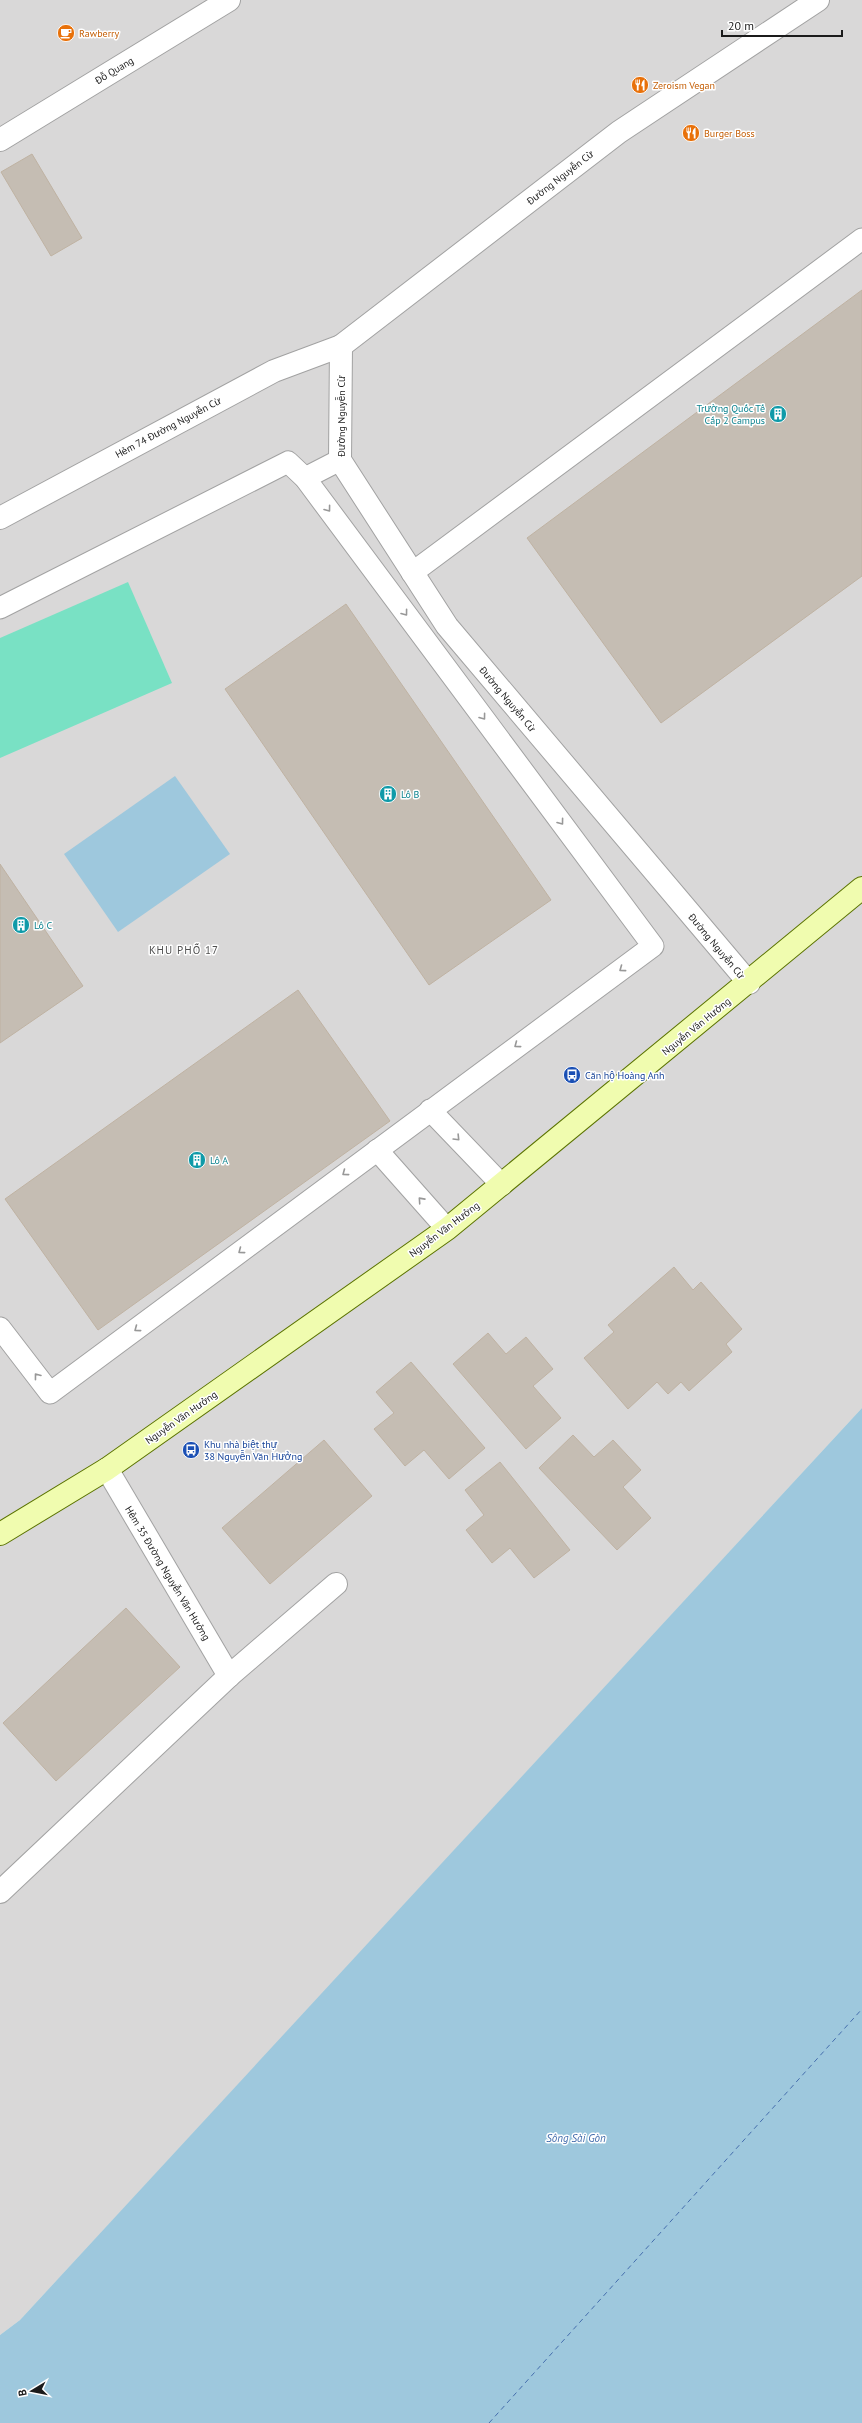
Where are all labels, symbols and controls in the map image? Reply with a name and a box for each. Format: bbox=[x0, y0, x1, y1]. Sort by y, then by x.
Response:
scale bar bbox=[722, 12, 842, 38]
text: 20 m bbox=[728, 18, 754, 33]
cafe icon: Rawberry bbox=[56, 23, 76, 43]
place label: Rawberry bbox=[79, 27, 119, 40]
street label: Đỗ Quang bbox=[92, 54, 136, 88]
restaurant icon: Zeroism Vegan bbox=[630, 75, 650, 95]
place label: Zeroism Vegan bbox=[653, 79, 715, 92]
restaurant icon: Burger Boss bbox=[681, 123, 701, 143]
place label: Burger Boss bbox=[704, 127, 755, 140]
street label: Đường Nguyễn Cừ bbox=[523, 147, 597, 208]
street label: Đường Nguyễn Cừ bbox=[335, 375, 348, 458]
street label: Hẻm 74 Đường Nguyễn Cừ bbox=[113, 394, 224, 461]
place label: Trường Quốc Tế Cấp 2 Campus bbox=[696, 402, 765, 427]
building icon: Trường Quốc Tế Cấp 2 Campus bbox=[768, 404, 788, 424]
one-way arrow bbox=[323, 504, 330, 511]
one-way arrow bbox=[401, 609, 408, 616]
street label: Đường Nguyễn Cừ bbox=[476, 663, 539, 735]
one-way arrow bbox=[478, 713, 485, 720]
building icon: Lô B bbox=[378, 784, 398, 804]
place label: Lô B bbox=[401, 788, 420, 801]
one-way arrow bbox=[556, 817, 563, 824]
street label: Đường Nguyễn Cừ bbox=[685, 910, 748, 982]
building icon: Lô C bbox=[11, 915, 31, 935]
place label: Lô C bbox=[34, 919, 53, 932]
district label: KHU PHỐ 17 bbox=[149, 943, 219, 957]
one-way arrow bbox=[619, 964, 626, 971]
street label: Nguyễn Văn Hưởng bbox=[659, 995, 733, 1058]
one-way arrow bbox=[514, 1040, 521, 1047]
bus stop icon: Căn hộ Hoàng Anh bbox=[562, 1065, 582, 1085]
place label: Căn hộ Hoàng Anh bbox=[585, 1069, 665, 1082]
one-way arrow bbox=[452, 1133, 460, 1141]
building icon: Lô A bbox=[187, 1150, 207, 1170]
place label: Lô A bbox=[210, 1154, 228, 1167]
one-way arrow bbox=[343, 1168, 350, 1175]
one-way arrow bbox=[419, 1197, 426, 1205]
street label: Nguyễn Văn Hưởng bbox=[407, 1199, 482, 1260]
one-way arrow bbox=[238, 1246, 245, 1254]
one-way arrow bbox=[134, 1324, 141, 1331]
one-way arrow bbox=[34, 1373, 42, 1380]
street label: Nguyễn Văn Hưởng bbox=[143, 1388, 220, 1447]
place label: Khu nhà biệt thự 38 Nguyễn Văn Hưởng bbox=[204, 1438, 302, 1463]
bus stop icon: Khu nhà biệt thự 38 Nguyễn Văn Hưởng bbox=[181, 1440, 201, 1460]
street label: Hẻm 35 Đường Nguyễn Văn Hưởng bbox=[122, 1504, 213, 1643]
water label: Sông Sài Gòn bbox=[546, 2131, 606, 2145]
north arrow bbox=[12, 2371, 52, 2411]
text: B bbox=[15, 2388, 30, 2397]

